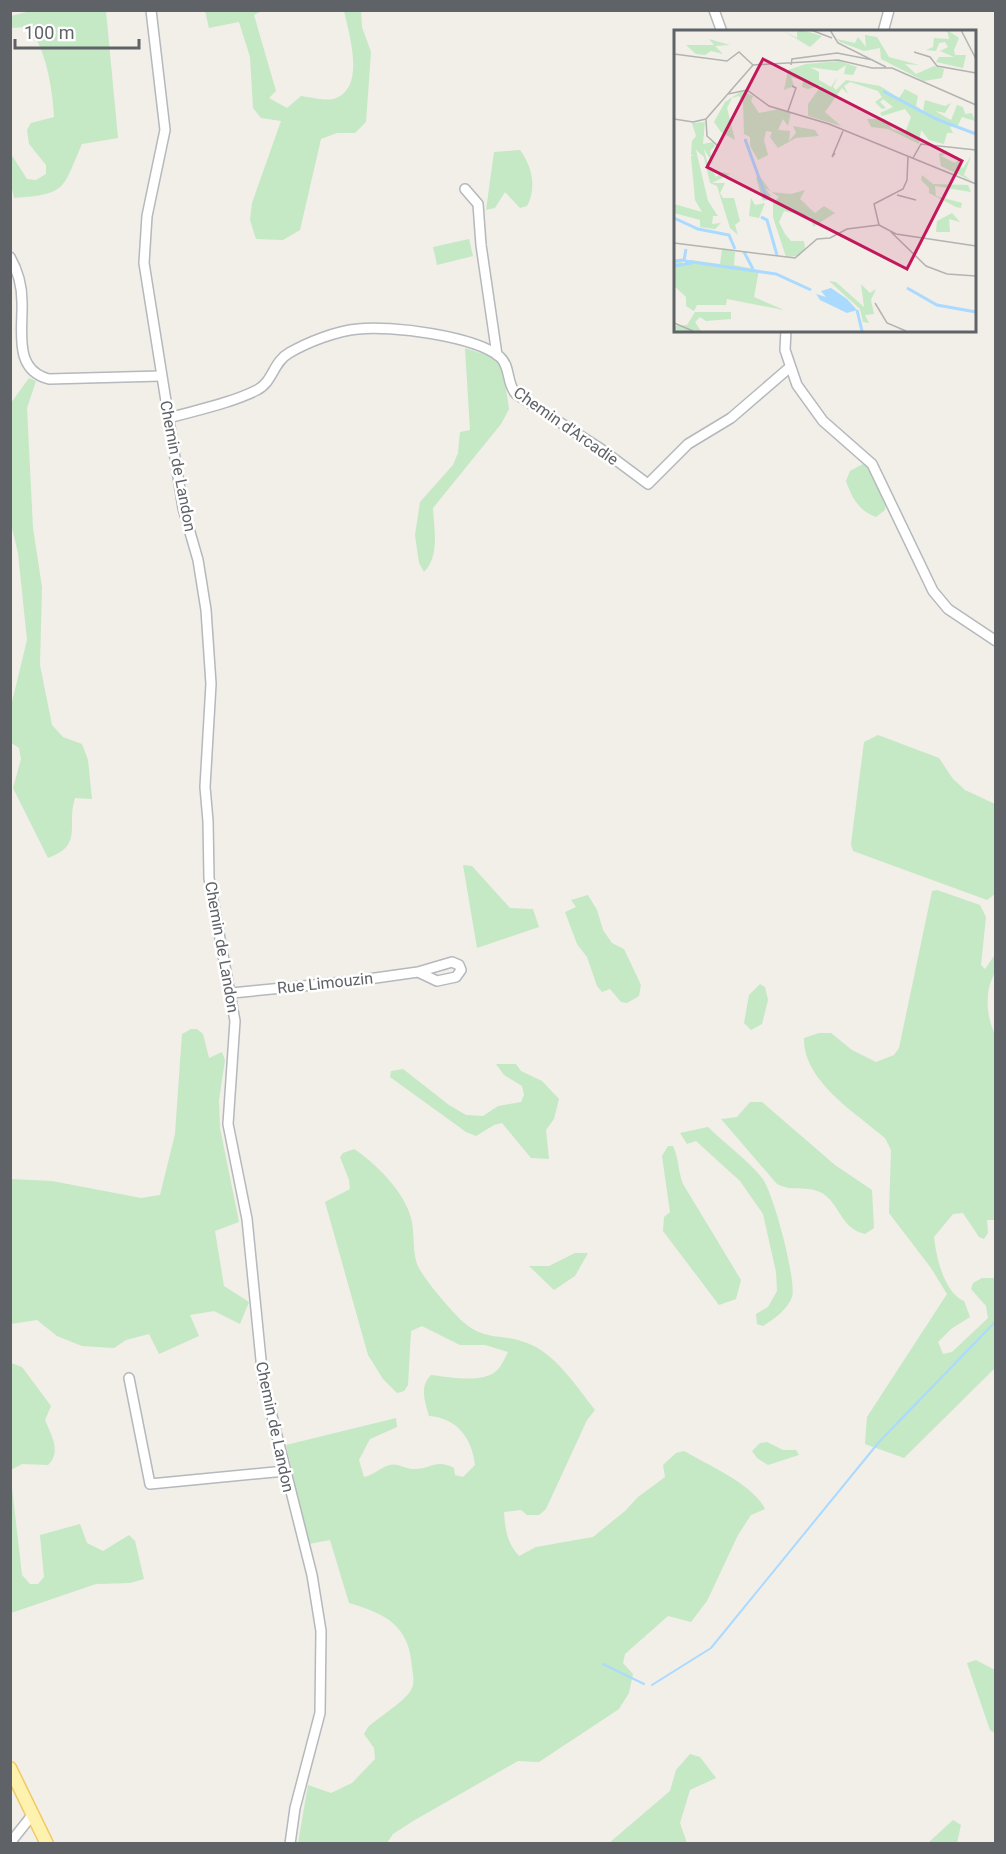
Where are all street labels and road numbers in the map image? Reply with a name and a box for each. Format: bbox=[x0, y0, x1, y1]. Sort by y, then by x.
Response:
street label: Chemin d'Arcadie bbox=[510, 383, 622, 469]
street label: Chemin de Landon bbox=[156, 399, 200, 533]
street label: Chemin de Landon bbox=[201, 880, 243, 1014]
street label: Rue Limouzin bbox=[276, 969, 374, 997]
street label: Chemin de Landon bbox=[252, 1360, 298, 1494]

